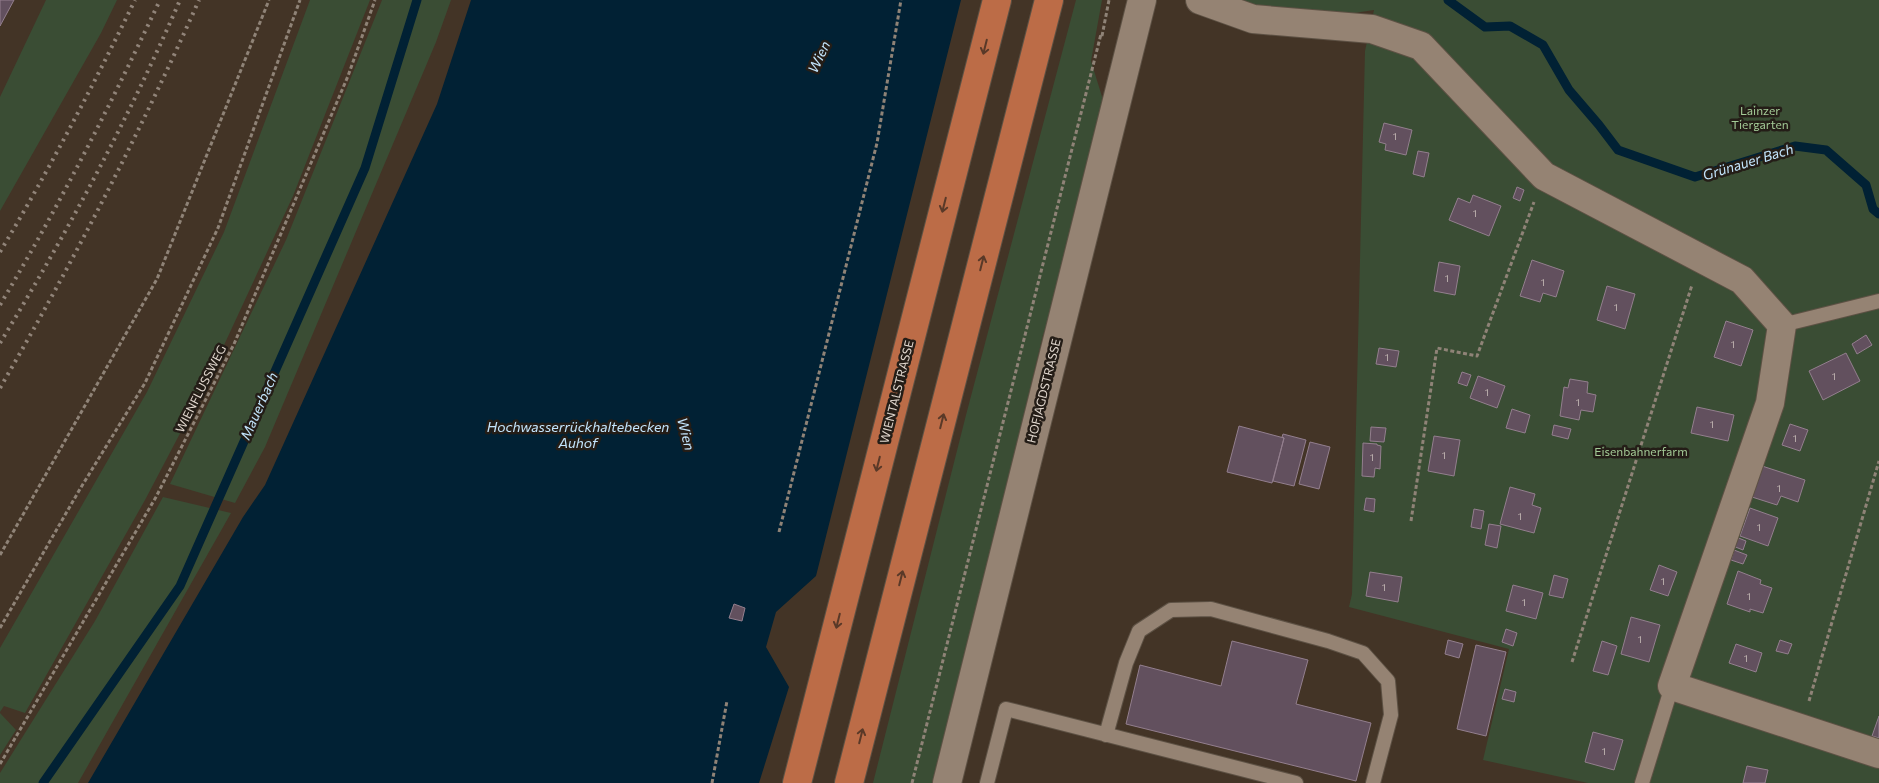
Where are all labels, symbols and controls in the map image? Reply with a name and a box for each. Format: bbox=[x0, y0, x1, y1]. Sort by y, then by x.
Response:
water label: Wien bbox=[804, 38, 833, 75]
one-way arrow bbox=[979, 39, 989, 55]
park label: Lainzer Tiergarten bbox=[1731, 103, 1789, 131]
house number: 1 bbox=[1393, 130, 1397, 142]
water label: Grünauer Bach bbox=[1701, 140, 1795, 183]
one-way arrow bbox=[939, 196, 949, 212]
house number: 1 bbox=[1473, 207, 1477, 219]
one-way arrow bbox=[978, 256, 987, 272]
house number: 1 bbox=[1445, 272, 1449, 284]
house number: 1 bbox=[1541, 276, 1545, 288]
house number: 1 bbox=[1614, 301, 1618, 313]
street label: HOFJAGDSTRASSE bbox=[1023, 337, 1064, 445]
house number: 1 bbox=[1731, 338, 1735, 350]
street label: WIENTALSTRASSE bbox=[876, 339, 916, 445]
street label: WIENFLUSSWEG bbox=[172, 343, 228, 435]
house number: 1 bbox=[1385, 351, 1389, 363]
water label: Mauerbach bbox=[236, 369, 281, 442]
house number: 1 bbox=[1832, 370, 1836, 382]
house number: 1 bbox=[1485, 386, 1489, 398]
house number: 1 bbox=[1576, 396, 1580, 408]
one-way arrow bbox=[937, 413, 947, 429]
water label: Wien bbox=[674, 416, 699, 452]
water label: Hochwasserrückhaltebecken Auhof bbox=[487, 418, 669, 451]
house number: 1 bbox=[1710, 418, 1714, 430]
house number: 1 bbox=[1793, 432, 1797, 444]
park label: Eisenbahnerfarm bbox=[1594, 444, 1688, 458]
house number: 1 bbox=[1442, 449, 1446, 461]
house number: 1 bbox=[1370, 451, 1374, 463]
one-way arrow bbox=[873, 455, 882, 471]
house number: 1 bbox=[1777, 482, 1781, 494]
house number: 1 bbox=[1518, 510, 1522, 522]
house number: 1 bbox=[1757, 521, 1761, 533]
one-way arrow bbox=[897, 571, 907, 587]
house number: 1 bbox=[1661, 575, 1665, 587]
house number: 1 bbox=[1382, 581, 1386, 593]
house number: 1 bbox=[1747, 590, 1751, 602]
house number: 1 bbox=[1522, 596, 1526, 608]
one-way arrow bbox=[833, 613, 842, 629]
house number: 1 bbox=[1638, 633, 1642, 645]
house number: 1 bbox=[1744, 652, 1748, 664]
one-way arrow bbox=[857, 728, 866, 744]
house number: 1 bbox=[1602, 745, 1606, 757]

